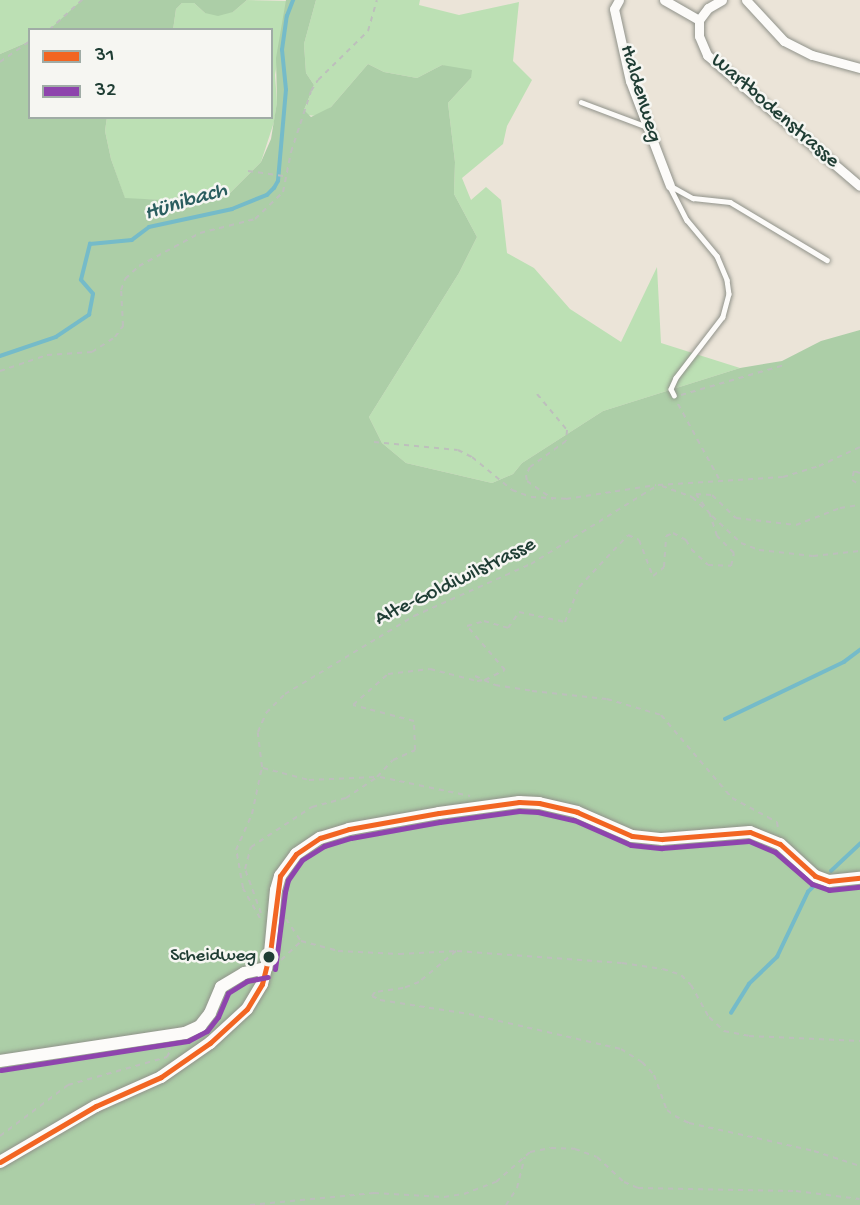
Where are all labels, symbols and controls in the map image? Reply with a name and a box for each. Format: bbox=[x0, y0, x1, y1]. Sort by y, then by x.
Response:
legend bbox=[28, 28, 273, 119]
street label: Haldenweg bbox=[612, 42, 666, 146]
text: 31 bbox=[95, 44, 114, 69]
street label: Wartbodenstrasse bbox=[704, 49, 844, 175]
text: 32 bbox=[95, 79, 116, 104]
water label: Hünibach bbox=[141, 177, 231, 229]
street label: Alte-Goldiwilstrasse bbox=[371, 533, 541, 633]
place label: Scheidweg bbox=[170, 946, 256, 968]
marker: Scheidweg bbox=[262, 950, 276, 964]

